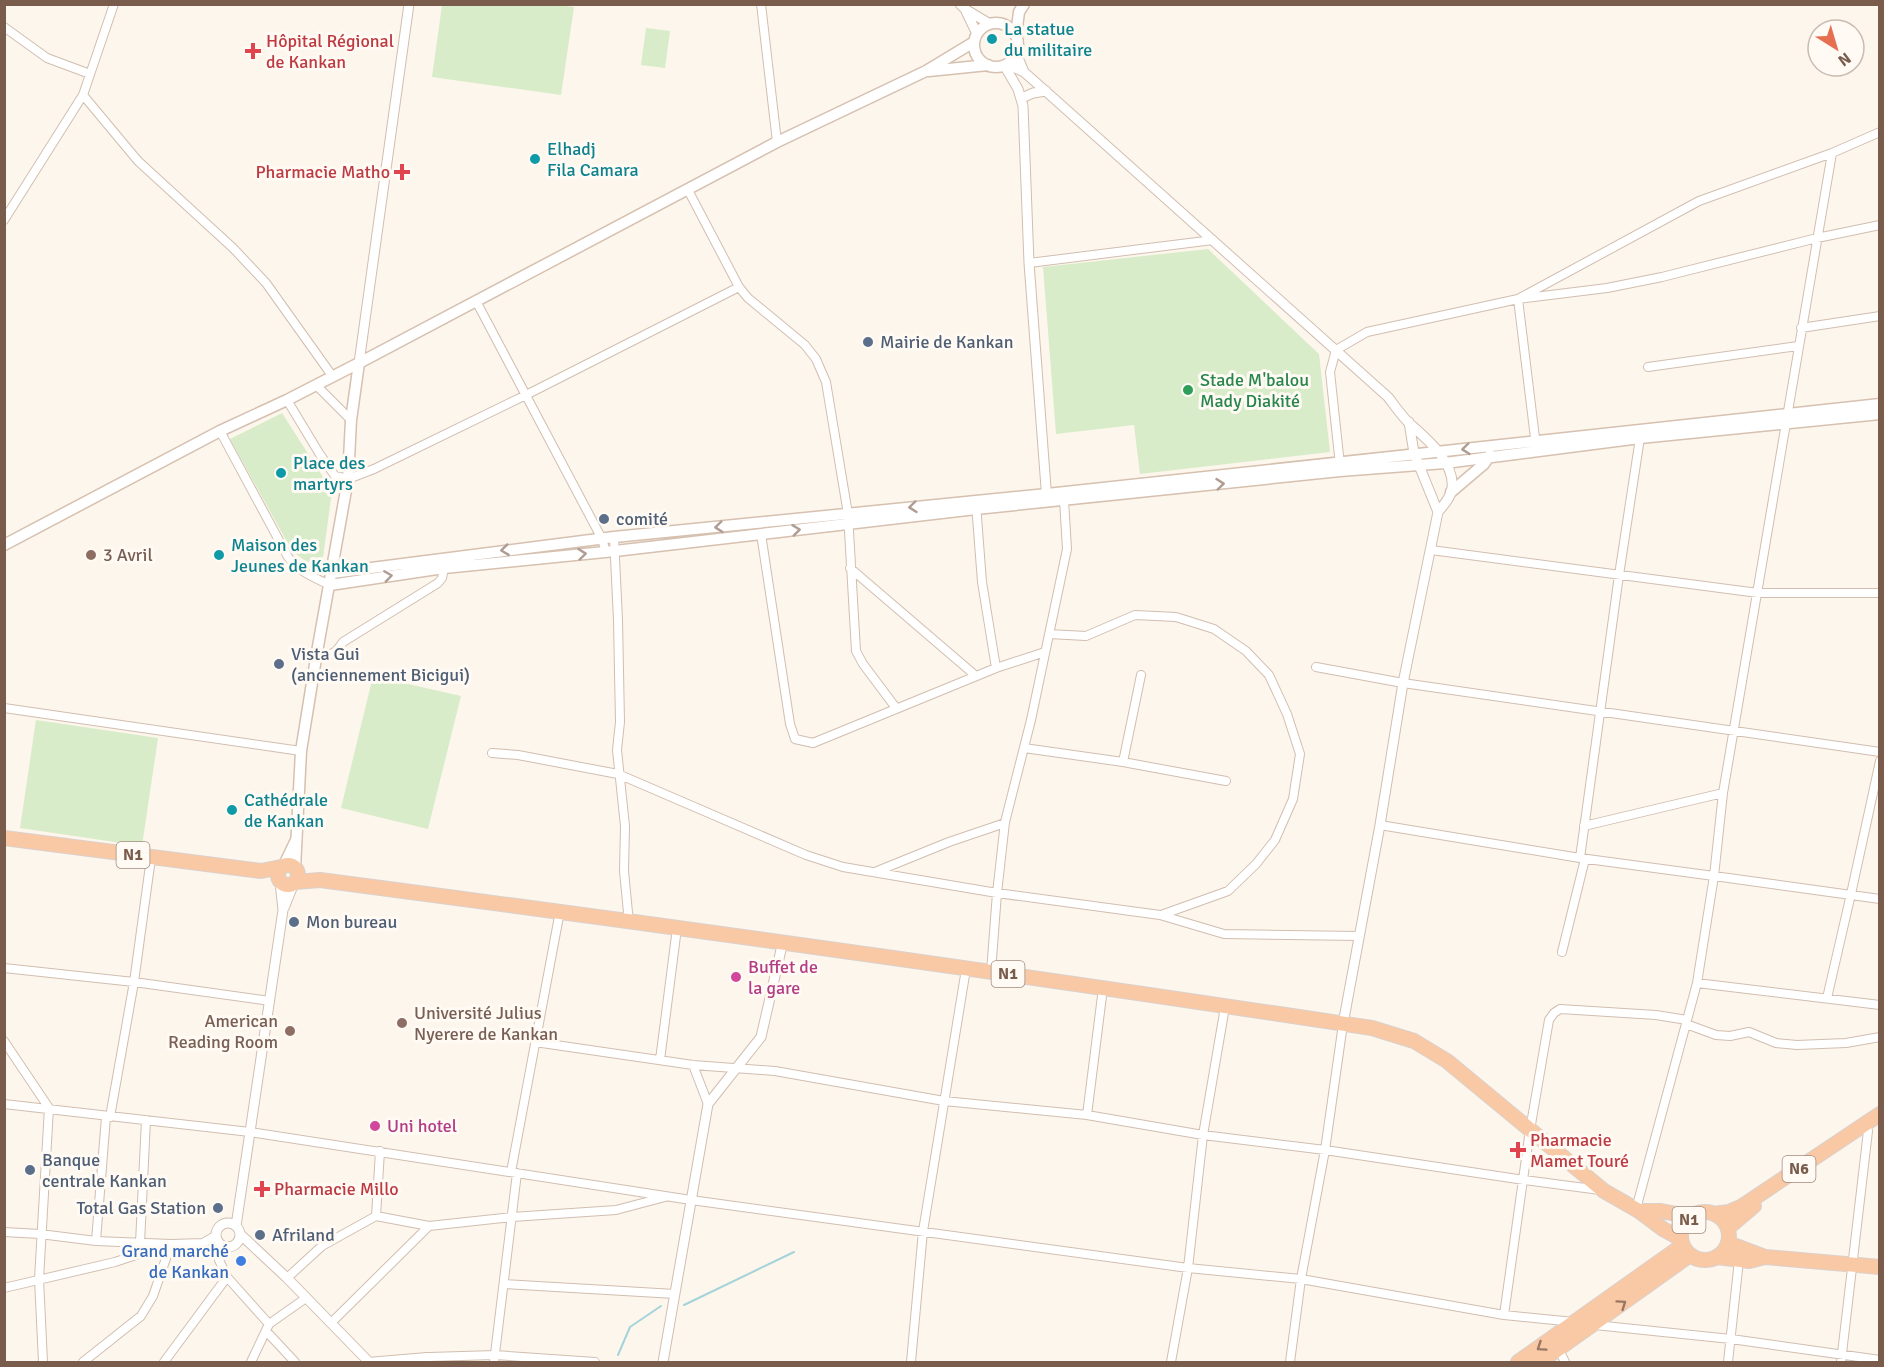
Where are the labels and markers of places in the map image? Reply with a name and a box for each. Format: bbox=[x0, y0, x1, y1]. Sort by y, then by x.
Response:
place label: La statue du militaire bbox=[1004, 18, 1092, 61]
place label: Hôpital Régional de Kankan bbox=[266, 30, 394, 73]
marker: La statue du militaire bbox=[985, 32, 999, 46]
marker: Hôpital Régional de Kankan bbox=[244, 42, 262, 60]
place label: Elhadj Fila Camara bbox=[547, 138, 639, 181]
marker: Elhadj Fila Camara bbox=[528, 152, 542, 166]
place label: Pharmacie Matho bbox=[255, 161, 390, 183]
marker: Pharmacie Matho bbox=[395, 165, 409, 179]
place label: Mairie de Kankan bbox=[880, 331, 1014, 353]
marker: Mairie de Kankan bbox=[861, 335, 875, 349]
place label: Stade M'balou Mady Diakité bbox=[1200, 369, 1309, 412]
marker: Stade M'balou Mady Diakité bbox=[1181, 383, 1195, 397]
place label: Place des martyrs bbox=[293, 452, 365, 495]
marker: Place des martyrs bbox=[274, 466, 288, 480]
place label: comité bbox=[616, 508, 668, 530]
marker: comité bbox=[597, 512, 611, 526]
place label: Maison des Jeunes de Kankan bbox=[231, 534, 369, 577]
place label: 3 Avril bbox=[103, 544, 153, 566]
marker: 3 Avril bbox=[84, 548, 98, 562]
marker: Maison des Jeunes de Kankan bbox=[212, 548, 226, 562]
place label: Vista Gui (anciennement Bicigui) bbox=[291, 643, 470, 686]
marker: Vista Gui (anciennement Bicigui) bbox=[272, 657, 286, 671]
place label: Cathédrale de Kankan bbox=[244, 789, 328, 832]
marker: Cathédrale de Kankan bbox=[225, 803, 239, 817]
place label: Mon bureau bbox=[306, 911, 397, 933]
marker: Mon bureau bbox=[287, 915, 301, 929]
place label: Buffet de la gare bbox=[748, 956, 818, 999]
marker: Buffet de la gare bbox=[729, 970, 743, 984]
place label: Université Julius Nyerere de Kankan bbox=[414, 1002, 558, 1045]
place label: American Reading Room bbox=[168, 1010, 278, 1053]
marker: Université Julius Nyerere de Kankan bbox=[395, 1016, 409, 1030]
marker: American Reading Room bbox=[283, 1024, 297, 1038]
place label: Uni hotel bbox=[387, 1115, 457, 1137]
marker: Uni hotel bbox=[368, 1119, 382, 1133]
place label: Pharmacie Mamet Touré bbox=[1530, 1129, 1629, 1172]
marker: Pharmacie Mamet Touré bbox=[1511, 1143, 1525, 1157]
place label: Banque centrale Kankan bbox=[42, 1149, 167, 1192]
marker: Banque centrale Kankan bbox=[23, 1163, 37, 1177]
place label: Pharmacie Millo bbox=[274, 1178, 399, 1200]
marker: Pharmacie Millo bbox=[255, 1182, 269, 1196]
place label: Total Gas Station bbox=[77, 1197, 206, 1219]
marker: Total Gas Station bbox=[211, 1201, 225, 1215]
place label: Afriland bbox=[272, 1224, 335, 1246]
marker: Afriland bbox=[253, 1228, 267, 1242]
place label: Grand marché de Kankan bbox=[121, 1240, 229, 1283]
marker: Grand marché de Kankan bbox=[234, 1254, 248, 1268]

